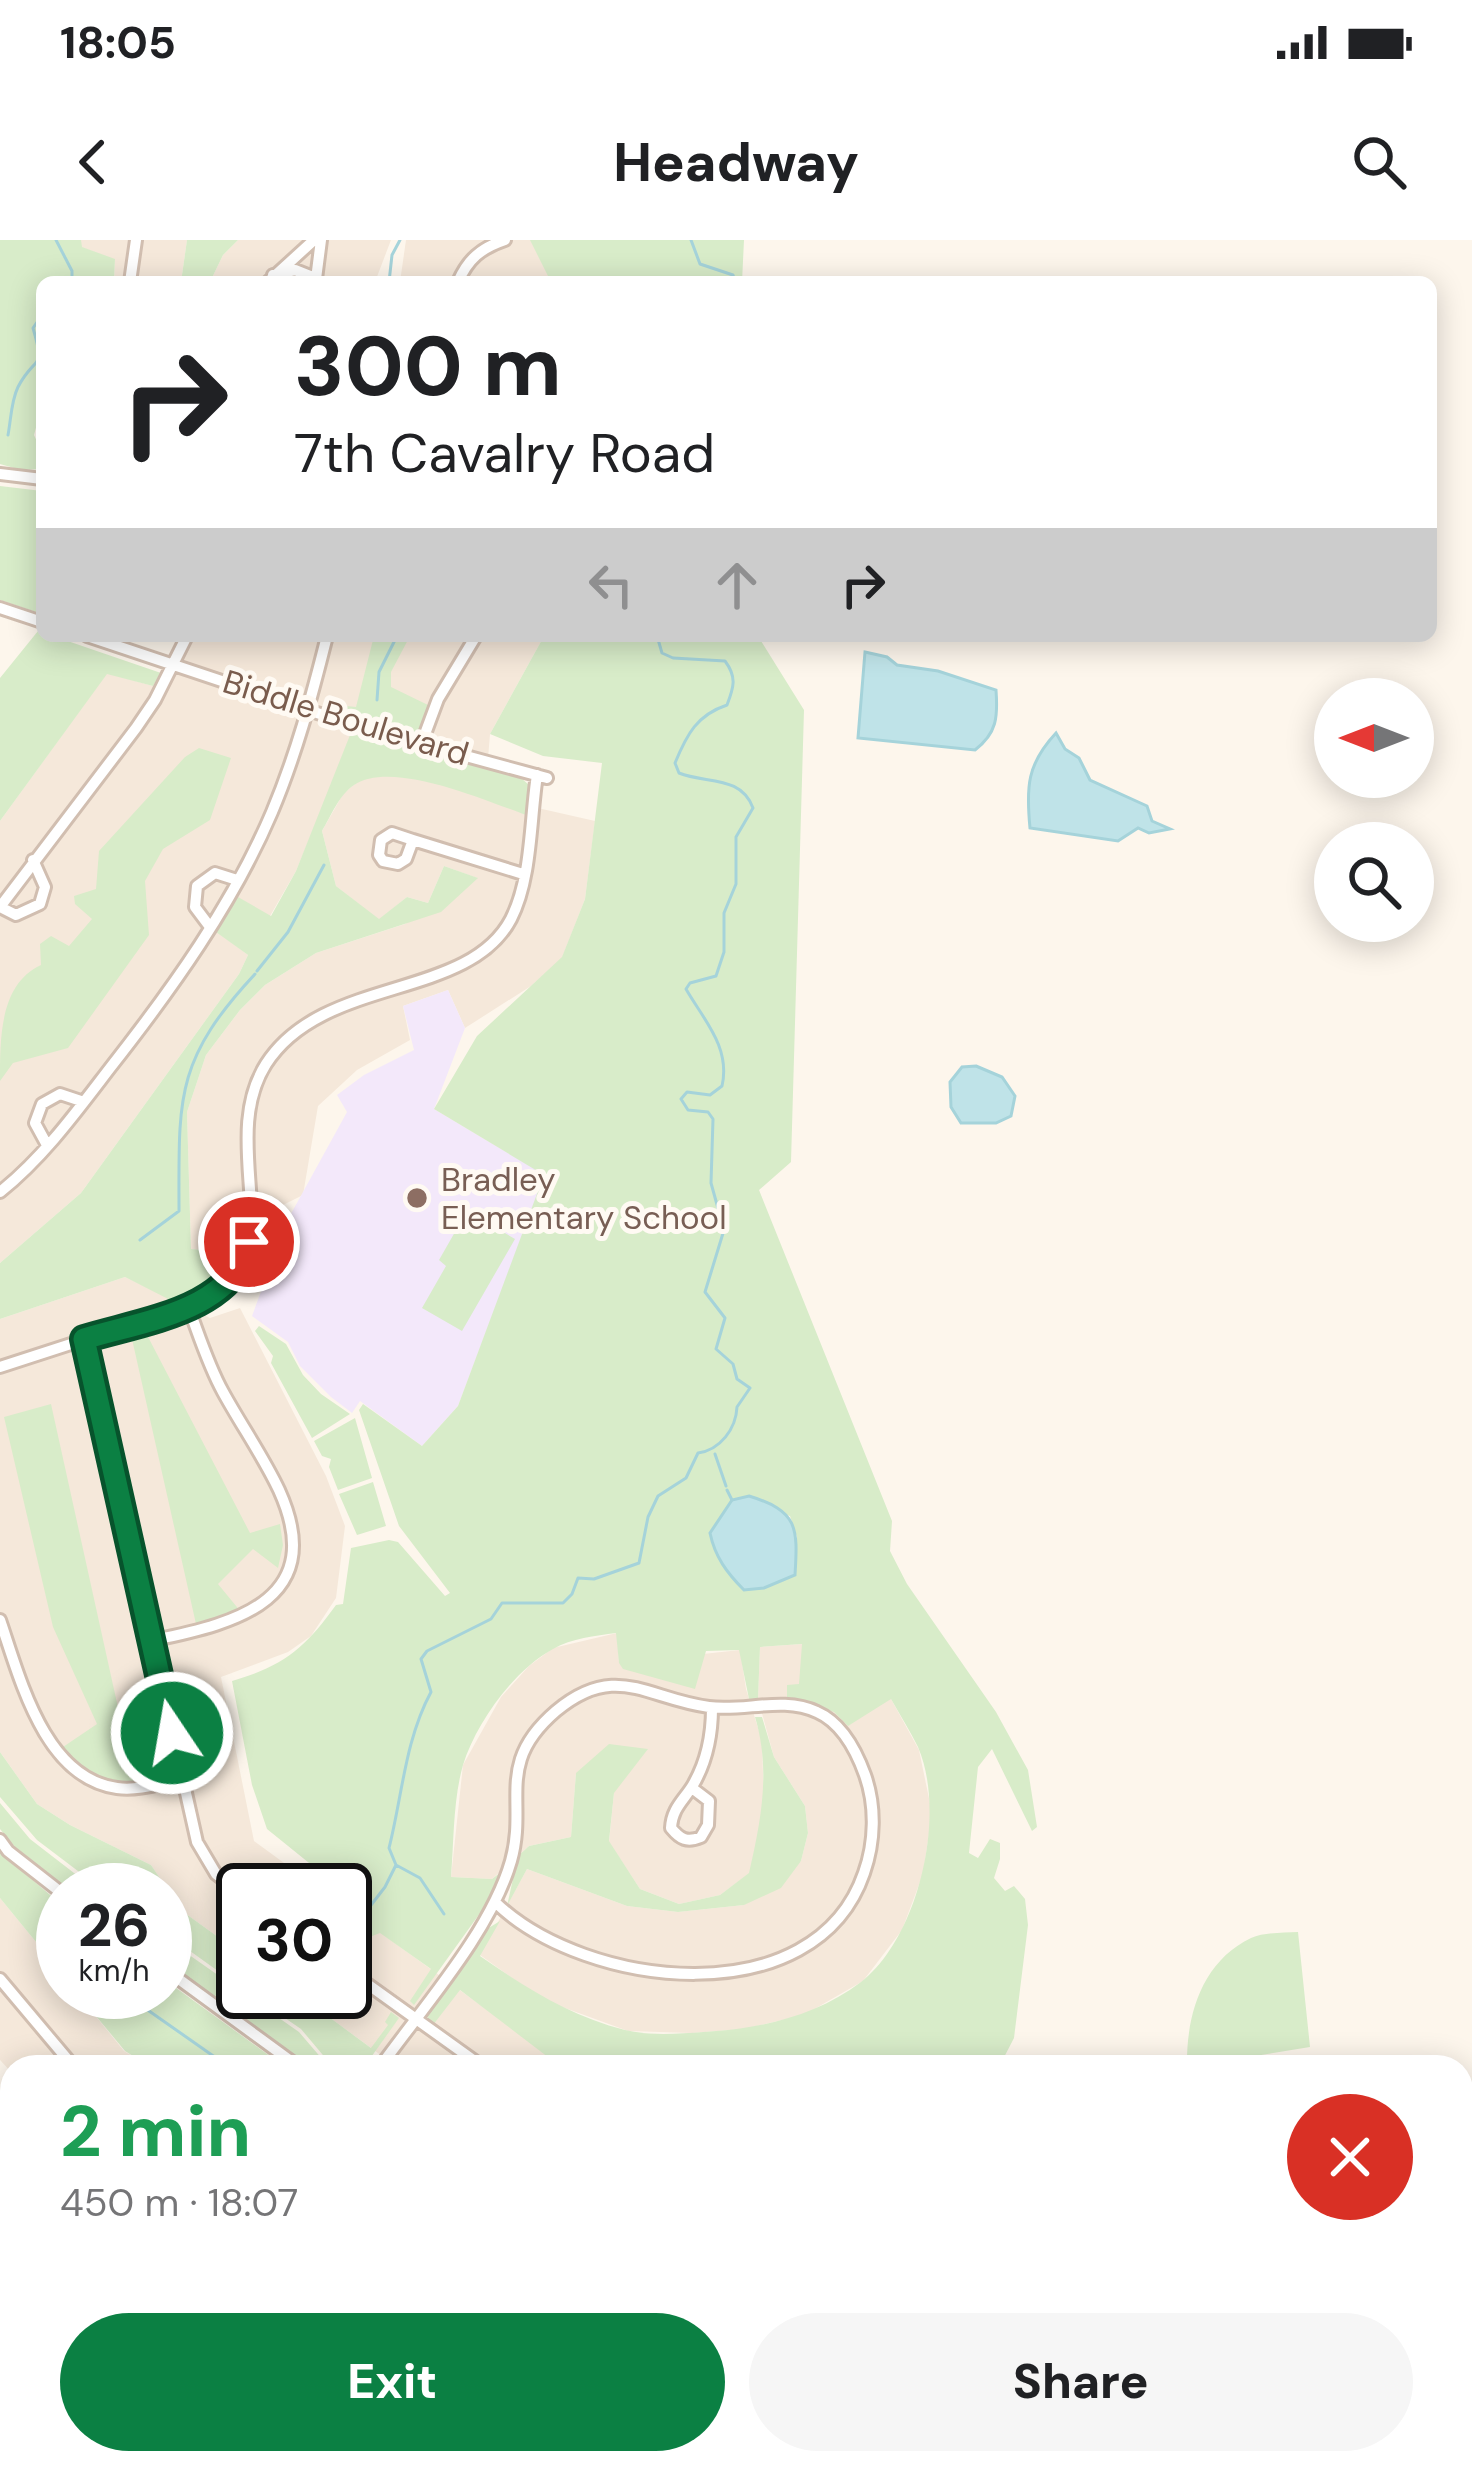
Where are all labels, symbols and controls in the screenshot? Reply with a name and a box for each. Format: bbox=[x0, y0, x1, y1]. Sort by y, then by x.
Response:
text: 18:05 bbox=[60, 13, 176, 72]
text: Headway bbox=[613, 127, 859, 198]
icon: back bbox=[60, 129, 126, 195]
icon: search bbox=[1346, 129, 1412, 195]
text: 300 m bbox=[294, 312, 562, 421]
icon: right bbox=[96, 324, 252, 480]
text: 7th Cavalry Road bbox=[294, 418, 715, 489]
icon: left bbox=[578, 552, 644, 618]
icon: ahead bbox=[704, 552, 770, 618]
icon: right bbox=[830, 552, 896, 618]
street label: Biddle Boulevard bbox=[218, 660, 474, 775]
north arrow bbox=[1314, 678, 1434, 798]
map controls bbox=[1314, 678, 1434, 942]
button: search bbox=[1314, 822, 1434, 942]
place label: Bradley Elementary School bbox=[441, 1158, 727, 1239]
marker: Bradley Elementary School bbox=[404, 1185, 430, 1211]
pin bbox=[198, 1191, 300, 1293]
icon: arrive bbox=[216, 1209, 282, 1275]
position arrow bbox=[109, 1670, 235, 1796]
speed limit sign: 30 bbox=[216, 1863, 372, 2019]
text: 26 bbox=[78, 1886, 150, 1965]
text: km/h bbox=[79, 1951, 149, 1990]
text: 2 min bbox=[60, 2085, 251, 2178]
button: close bbox=[1287, 2094, 1413, 2220]
text: 450 m · 18:07 bbox=[60, 2177, 298, 2228]
button: Exit bbox=[60, 2313, 725, 2451]
button: Share bbox=[749, 2313, 1413, 2451]

